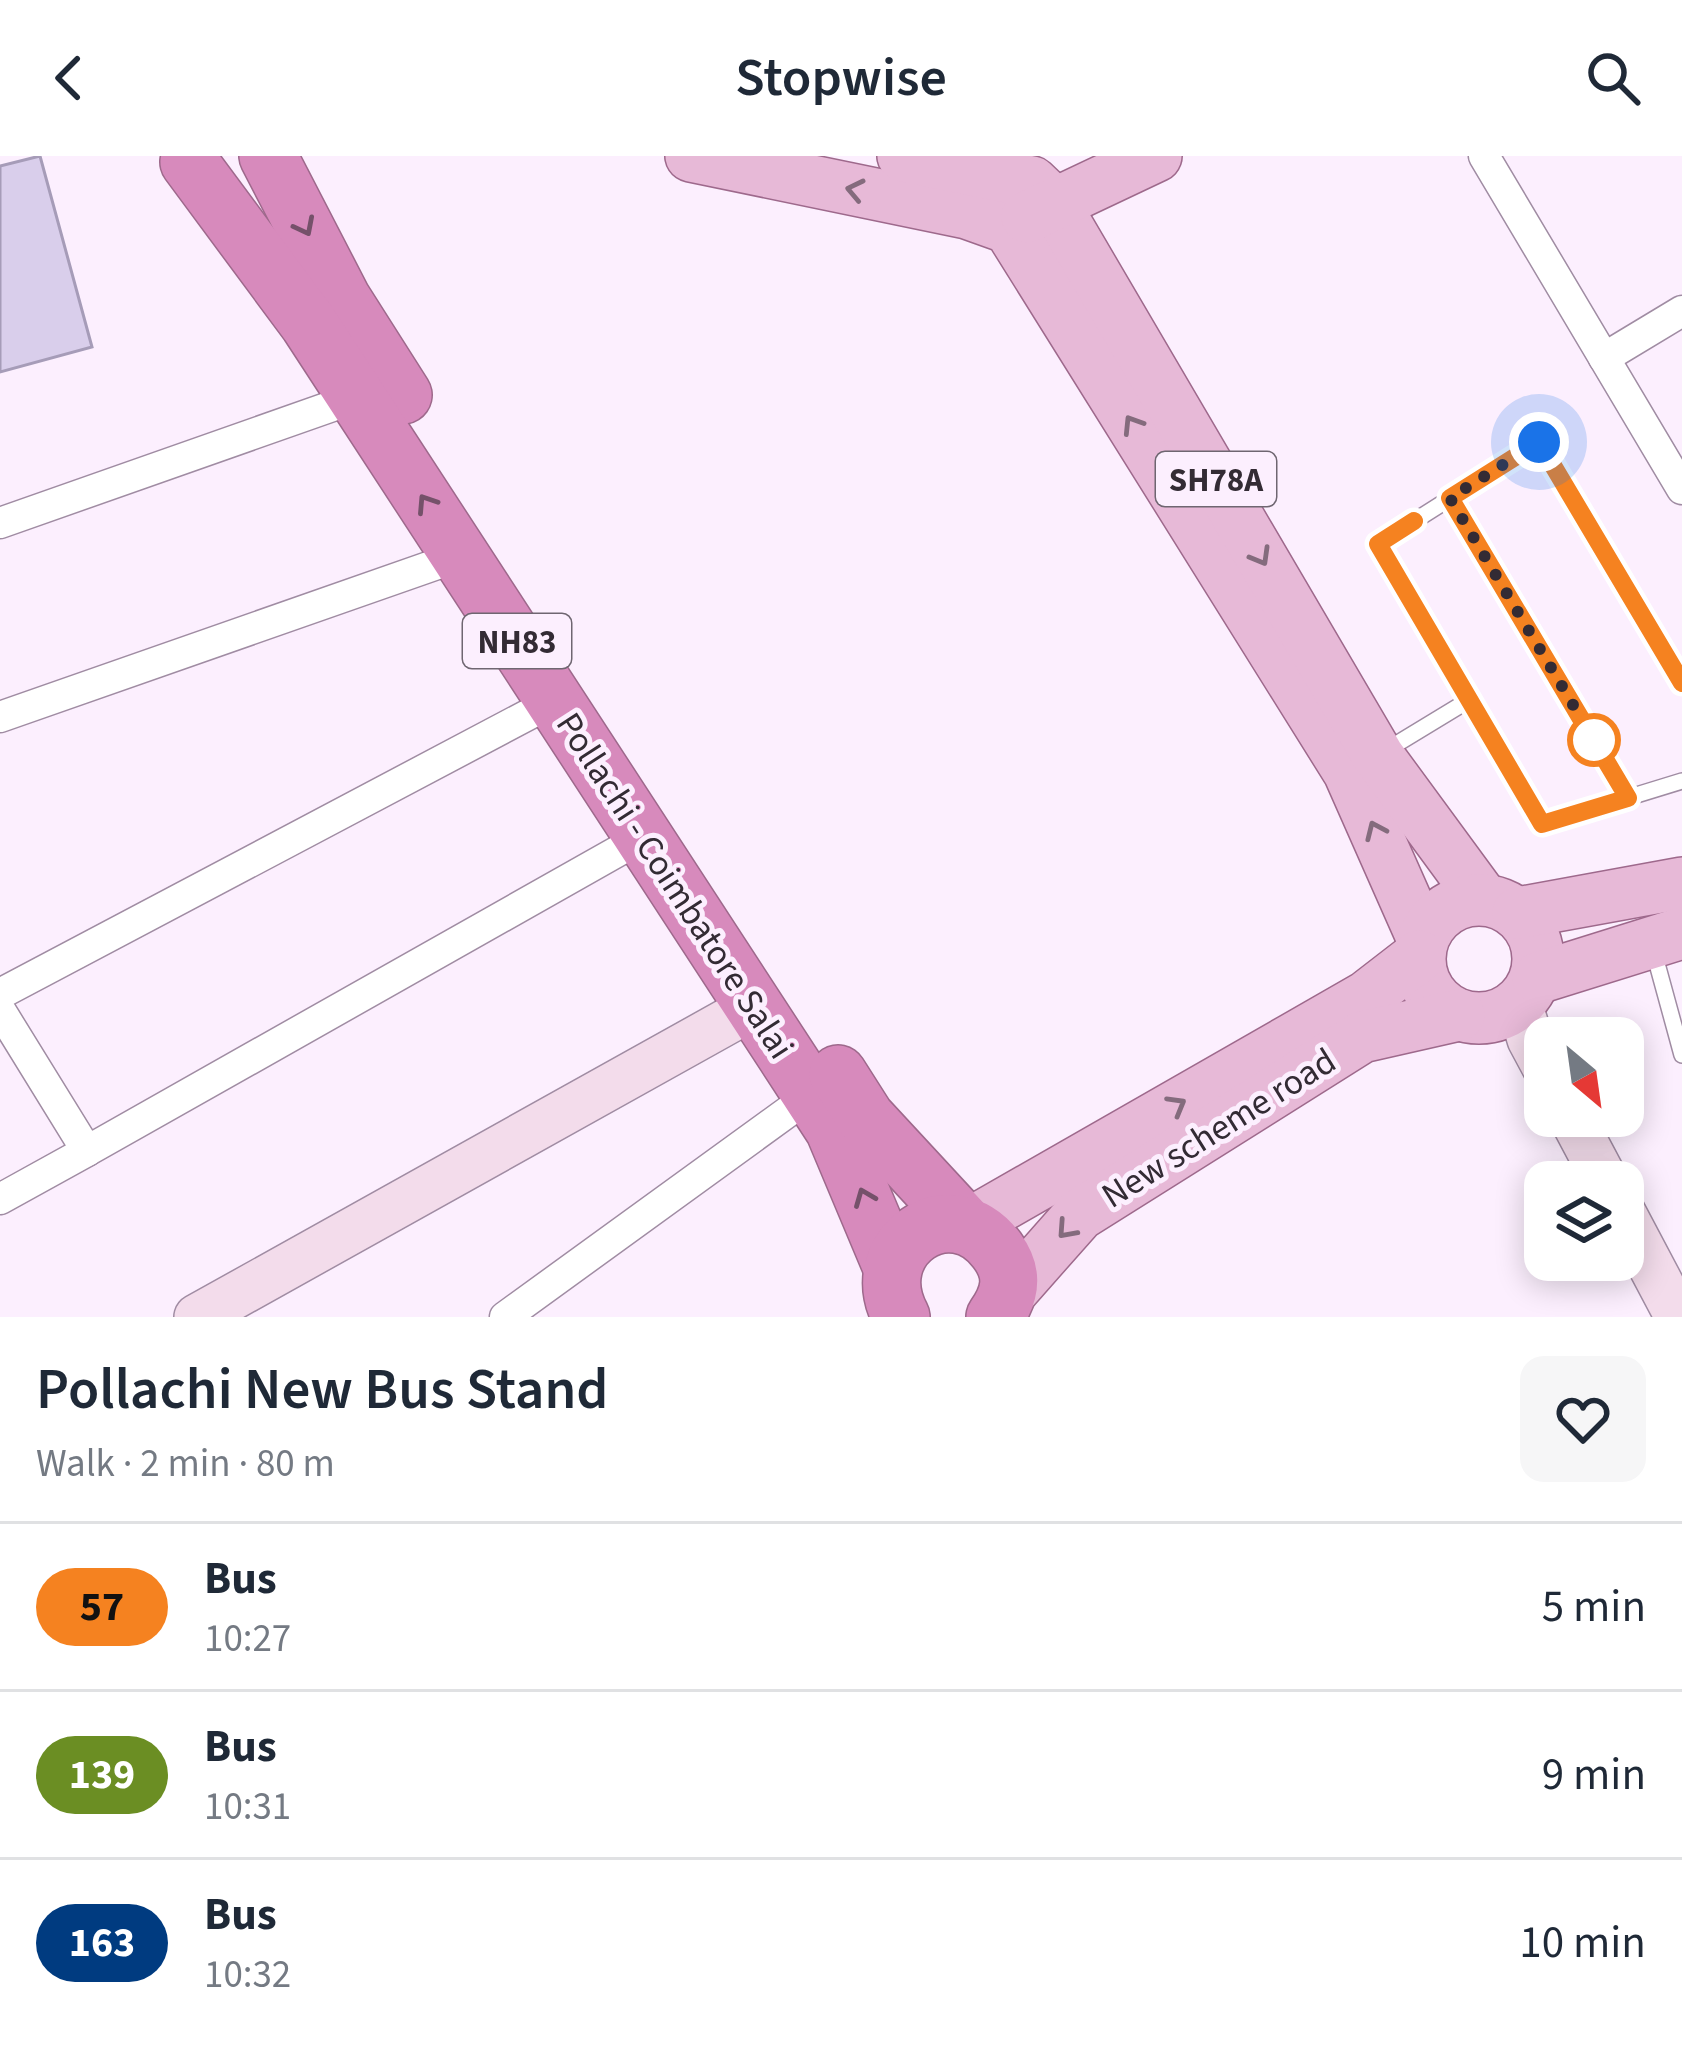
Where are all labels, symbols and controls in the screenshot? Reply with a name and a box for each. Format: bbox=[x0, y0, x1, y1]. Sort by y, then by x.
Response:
text: Stopwise bbox=[735, 40, 947, 117]
icon: back bbox=[36, 45, 102, 111]
icon: search bbox=[1580, 45, 1646, 111]
one-way arrow bbox=[846, 178, 866, 204]
one-way arrow bbox=[290, 215, 313, 237]
your location bbox=[1509, 412, 1569, 472]
one-way arrow bbox=[1124, 415, 1146, 437]
road number: SH78A bbox=[1156, 452, 1276, 506]
one-way arrow bbox=[418, 494, 441, 516]
one-way arrow bbox=[1247, 544, 1270, 566]
road number: NH83 bbox=[463, 614, 571, 668]
street label: Pollachi - Coimbatore Salai bbox=[543, 703, 806, 1069]
unlabelled marker bbox=[1569, 715, 1619, 765]
one-way arrow bbox=[1365, 821, 1389, 842]
north arrow bbox=[1524, 1017, 1644, 1137]
map controls bbox=[1524, 1017, 1644, 1281]
street label: New scheme road bbox=[1092, 1036, 1346, 1221]
one-way arrow bbox=[1165, 1097, 1186, 1120]
button: layers bbox=[1524, 1161, 1644, 1281]
one-way arrow bbox=[854, 1188, 878, 1209]
one-way arrow bbox=[1059, 1217, 1080, 1238]
text: Pollachi New Bus Stand bbox=[36, 1350, 608, 1431]
button: heart bbox=[1520, 1356, 1646, 1482]
text: Walk · 2 min · 80 m bbox=[36, 1436, 335, 1492]
text: Bus bbox=[204, 1547, 277, 1611]
text: 5 min bbox=[1542, 1575, 1646, 1639]
text: 57 bbox=[80, 1577, 124, 1637]
text: 10:27 bbox=[204, 1611, 291, 1667]
text: Bus bbox=[204, 1715, 277, 1779]
text: 9 min bbox=[1542, 1743, 1646, 1807]
text: 139 bbox=[69, 1745, 135, 1805]
text: 10:31 bbox=[204, 1779, 291, 1835]
text: Bus bbox=[204, 1883, 277, 1947]
text: 10 min bbox=[1519, 1911, 1646, 1975]
text: 163 bbox=[69, 1913, 135, 1973]
text: 10:32 bbox=[204, 1947, 291, 2003]

